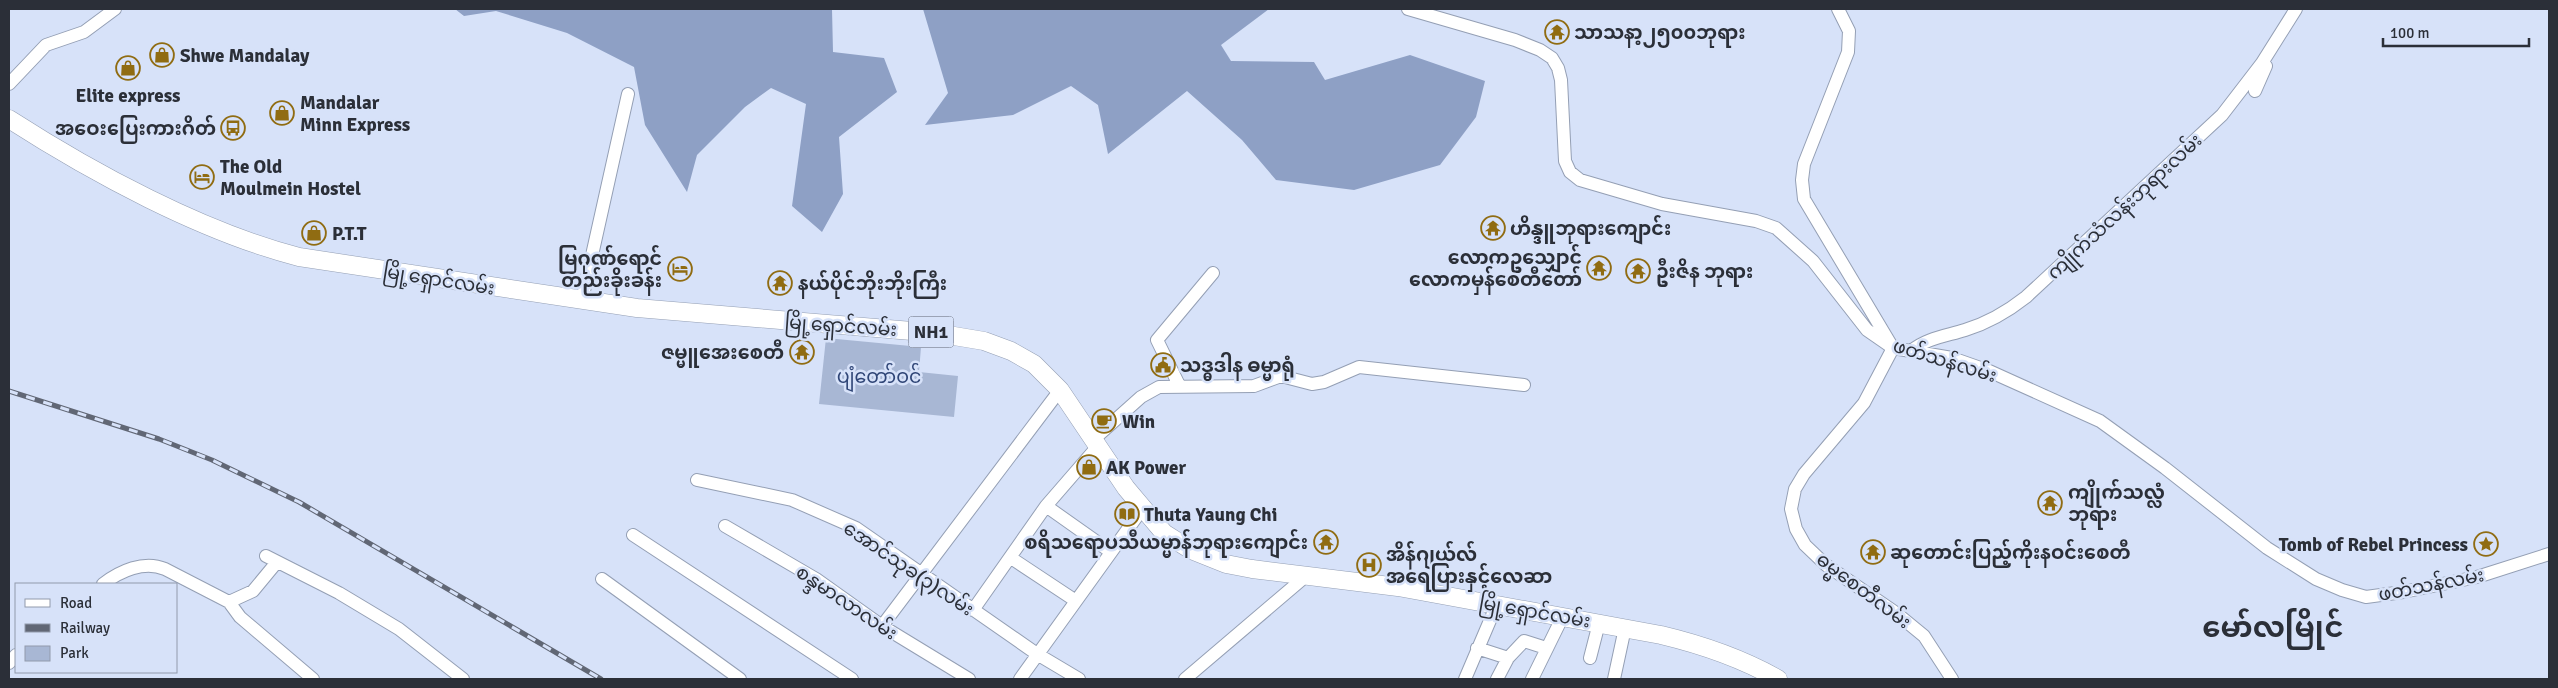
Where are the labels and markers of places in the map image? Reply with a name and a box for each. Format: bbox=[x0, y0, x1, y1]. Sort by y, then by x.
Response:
temple icon: သာသနာ့၂၅၀၀ဘုရား bbox=[1544, 19, 1570, 45]
place label: သာသနာ့၂၅၀၀ဘုရား bbox=[1574, 21, 1746, 48]
shop icon: Shwe Mandalay bbox=[149, 42, 175, 68]
place label: Shwe Mandalay bbox=[180, 44, 310, 68]
shop icon: Elite express bbox=[115, 55, 141, 81]
place label: Elite express bbox=[75, 84, 181, 108]
place label: Mandalar Minn Express bbox=[300, 91, 410, 137]
shop icon: Mandalar Minn Express bbox=[269, 100, 295, 126]
place label: အဝေးပြေးကားဂိတ် bbox=[55, 115, 216, 144]
bus stop icon: အဝေးပြေးကားဂိတ် bbox=[220, 115, 246, 141]
place label: The Old Moulmein Hostel bbox=[220, 155, 361, 201]
hotel icon: The Old Moulmein Hostel bbox=[189, 164, 215, 190]
temple icon: ဟိန္ဒူဘုရားကျောင်း bbox=[1480, 215, 1506, 241]
place label: ဟိန္ဒူဘုရားကျောင်း bbox=[1510, 215, 1671, 245]
shop icon: P.T.T bbox=[301, 220, 327, 246]
place label: P.T.T bbox=[332, 222, 367, 246]
place label: လောကဥသျှောင် လောကမှန်စေတီတော် bbox=[1409, 244, 1582, 295]
place label: မြဂုဏ်ရောင် တည်းခိုးခန်း bbox=[558, 245, 662, 296]
temple icon: လောကဥသျှောင် လောကမှန်စေတီတော် bbox=[1586, 255, 1612, 281]
hotel icon: မြဂုဏ်ရောင် တည်းခိုးခန်း bbox=[667, 256, 693, 282]
temple icon: ဦးဇိန ဘုရား bbox=[1625, 258, 1651, 284]
place label: ဦးဇိန ဘုရား bbox=[1656, 258, 1753, 287]
temple icon: နယ်ပိုင်ဘိုးဘိုးကြီး bbox=[767, 270, 793, 296]
place label: နယ်ပိုင်ဘိုးဘိုးကြီး bbox=[798, 270, 947, 299]
place label: ဇမ္မူအေးစေတီ bbox=[661, 339, 784, 368]
temple icon: ဇမ္မူအေးစေတီ bbox=[789, 339, 815, 365]
public building icon: သဒ္ဓဒါန ဓမ္မာရုံ bbox=[1150, 352, 1176, 378]
place label: သဒ္ဓဒါန ဓမ္မာရုံ bbox=[1180, 352, 1295, 381]
cafe icon: Win bbox=[1091, 408, 1117, 434]
place label: Win bbox=[1122, 410, 1155, 434]
shop icon: AK Power bbox=[1076, 454, 1102, 480]
place label: AK Power bbox=[1106, 456, 1186, 480]
place label: ကျိုက်သလ္လံ ဘုရား bbox=[2068, 479, 2165, 530]
temple icon: ကျိုက်သလ္လံ ဘုရား bbox=[2037, 490, 2063, 516]
library icon: Thuta Yaung Chi bbox=[1114, 501, 1140, 527]
place label: Thuta Yaung Chi bbox=[1144, 503, 1277, 527]
place label: စရိသရောပသီယမ္မာန်ဘုရားကျောင်း bbox=[1024, 529, 1308, 559]
temple icon: စရိသရောပသီယမ္မာန်ဘုရားကျောင်း bbox=[1313, 529, 1339, 555]
place icon: Tomb of Rebel Princess bbox=[2473, 531, 2499, 557]
place label: Tomb of Rebel Princess bbox=[2279, 533, 2468, 557]
temple icon: ဆုတောင်းပြည့်ကိုးနဝင်းစေတီ bbox=[1860, 539, 1886, 565]
place label: ဆုတောင်းပြည့်ကိုးနဝင်းစေတီ bbox=[1890, 539, 2130, 568]
place label: အိန်ဂျယ်လ် အရေပြားနှင့်လေဆာ bbox=[1386, 541, 1552, 592]
hospital icon: အိန်ဂျယ်လ် အရေပြားနှင့်လေဆာ bbox=[1356, 552, 1382, 578]

